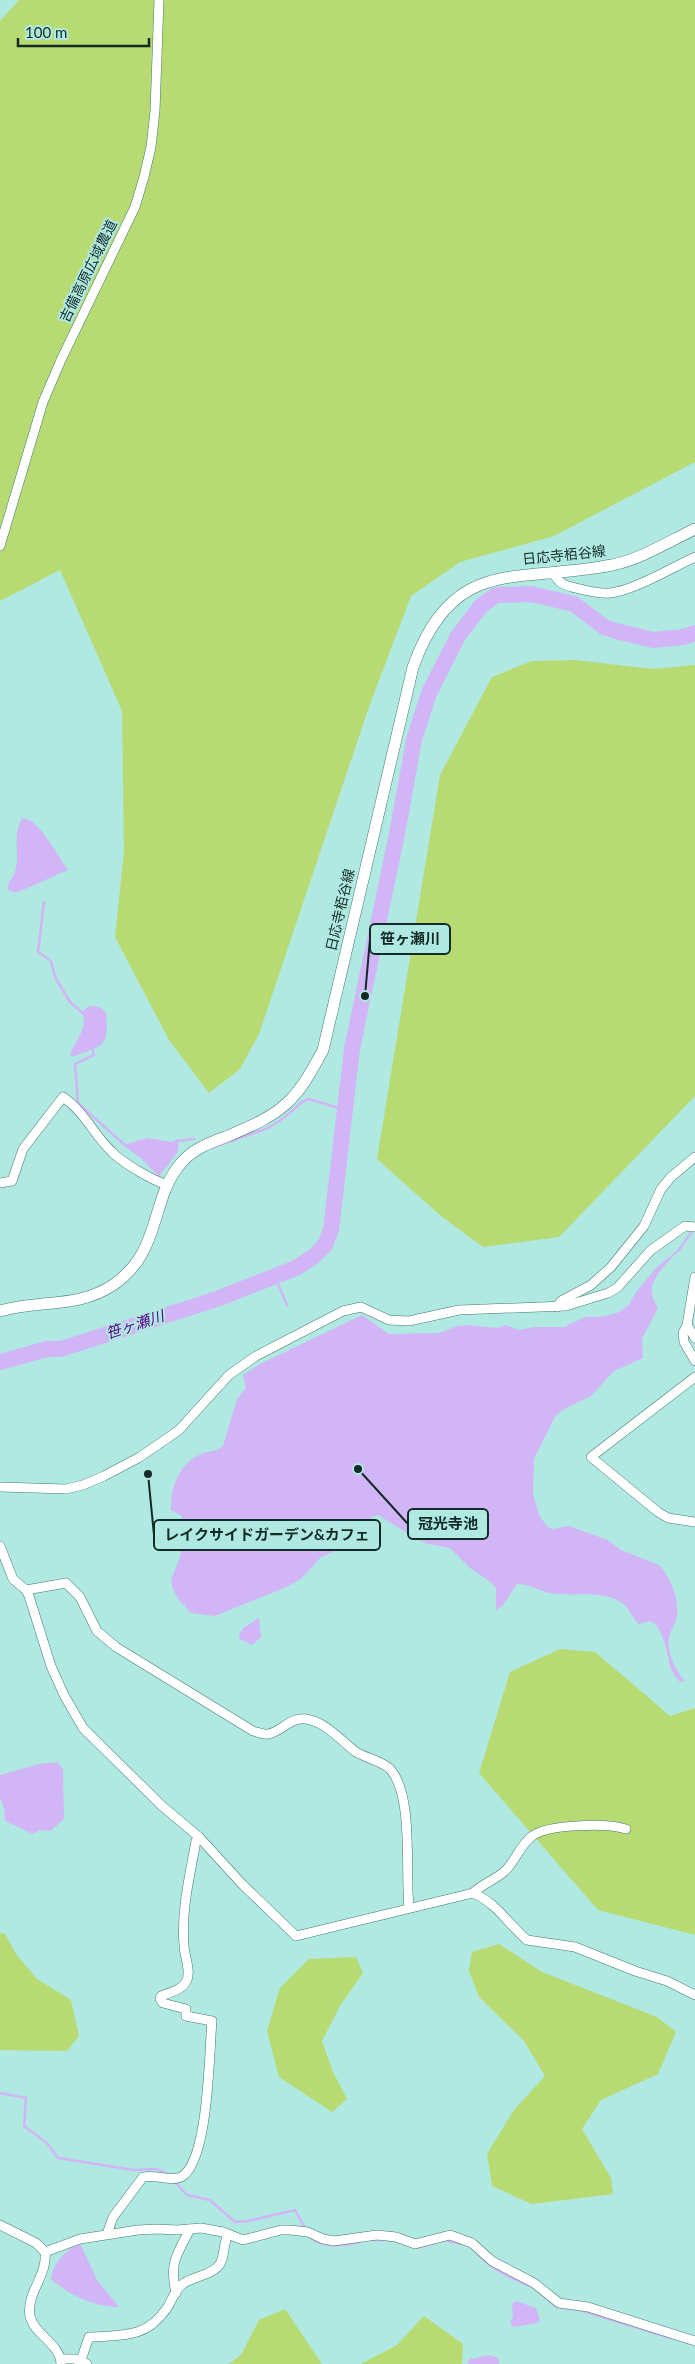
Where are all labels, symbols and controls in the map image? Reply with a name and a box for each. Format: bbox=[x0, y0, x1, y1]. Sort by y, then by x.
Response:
scale bar bbox=[18, 15, 149, 47]
text: 100 m bbox=[25, 23, 67, 41]
street label: 吉備高原広域農道 bbox=[55, 217, 120, 325]
street label: 日応寺栢谷線 bbox=[521, 542, 607, 567]
street label: 日応寺栢谷線 bbox=[322, 867, 357, 953]
callout: 笹ヶ瀬川 bbox=[370, 924, 450, 954]
text: 笹ヶ瀬川 bbox=[380, 929, 440, 947]
water label: 笹ヶ瀬川 bbox=[103, 1306, 168, 1342]
callout: 冠光寺池 bbox=[408, 1509, 488, 1539]
text: 冠光寺池 bbox=[418, 1514, 478, 1532]
callout: レイクサイドガーデン&カフェ bbox=[154, 1520, 380, 1550]
text: レイクサイドガーデン&カフェ bbox=[164, 1525, 370, 1543]

